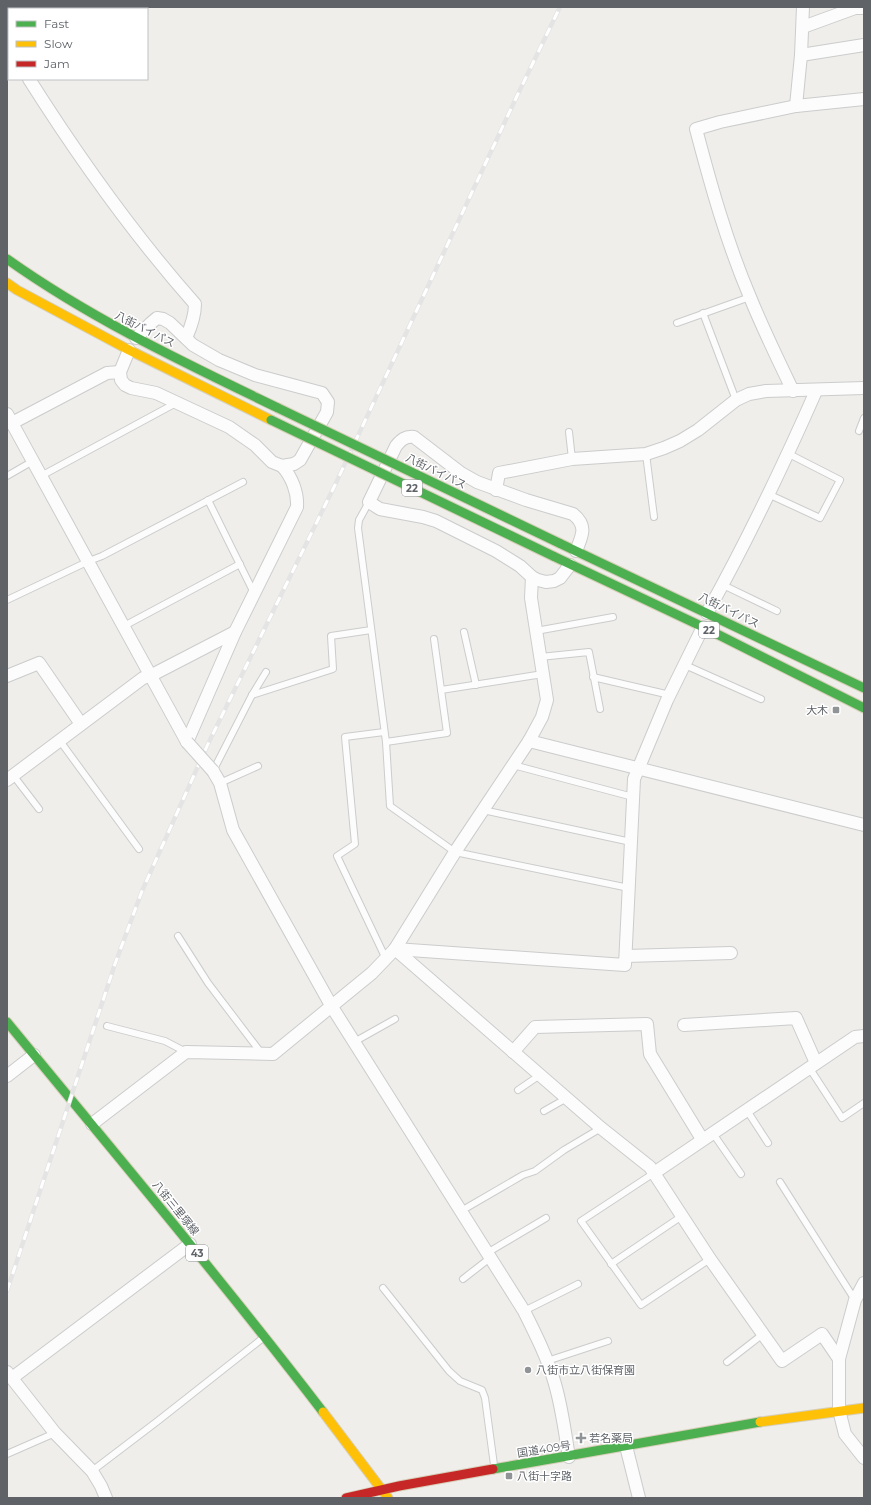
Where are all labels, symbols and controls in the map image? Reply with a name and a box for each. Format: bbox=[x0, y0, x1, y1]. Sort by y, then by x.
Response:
legend bbox=[8, 8, 148, 80]
text: Fast bbox=[44, 16, 69, 31]
text: Slow bbox=[44, 36, 73, 51]
text: Jam bbox=[43, 56, 70, 71]
street label: 八街バイパス bbox=[113, 308, 177, 350]
street label: 八街バイパス bbox=[403, 450, 469, 492]
road number: 22 bbox=[402, 480, 422, 496]
street label: 八街バイパス bbox=[696, 589, 762, 631]
road number: 22 bbox=[699, 622, 719, 638]
place label: 大木 bbox=[806, 703, 828, 717]
marker: 大木 bbox=[831, 705, 841, 715]
street label: 八街三里塚線 bbox=[150, 1178, 202, 1238]
road number: 43 bbox=[186, 1245, 208, 1261]
place label: 八街市立八街保育園 bbox=[536, 1363, 635, 1377]
marker: 八街市立八街保育園 bbox=[523, 1365, 533, 1375]
place label: 若名薬局 bbox=[589, 1431, 633, 1445]
marker: 若名薬局 bbox=[576, 1433, 586, 1443]
street label: 国道409号 bbox=[516, 1438, 572, 1460]
place label: 八街十字路 bbox=[517, 1469, 572, 1483]
marker: 八街十字路 bbox=[504, 1471, 514, 1481]

